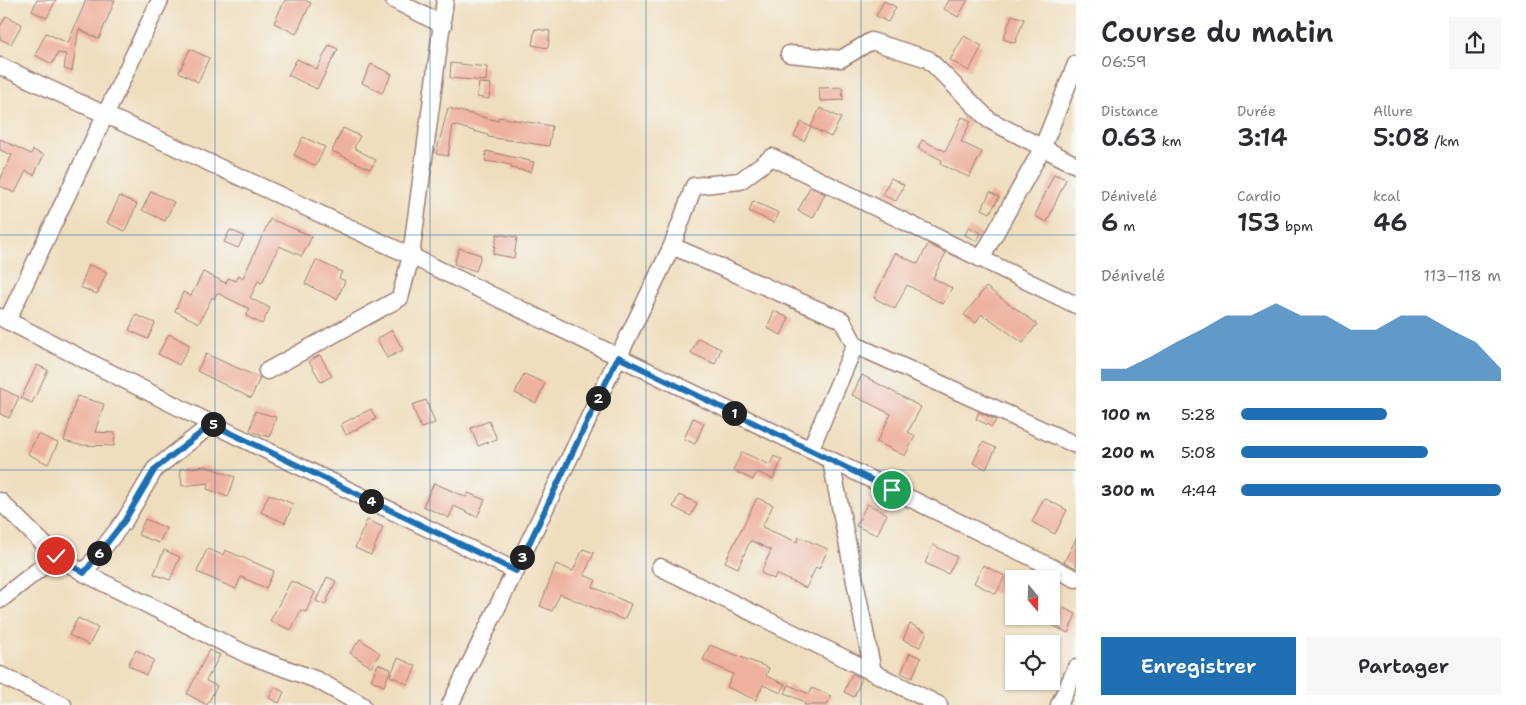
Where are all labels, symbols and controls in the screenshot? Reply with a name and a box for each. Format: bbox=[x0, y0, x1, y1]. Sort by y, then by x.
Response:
text: Course du matin bbox=[1101, 13, 1334, 51]
button: share bbox=[1449, 17, 1501, 69]
text: 06:59 bbox=[1101, 51, 1147, 72]
text: Distance bbox=[1101, 102, 1158, 120]
text: Durée bbox=[1237, 102, 1276, 120]
text: Allure bbox=[1373, 102, 1413, 120]
text: 0.63 bbox=[1101, 120, 1157, 154]
text: 3:14 bbox=[1237, 120, 1288, 154]
text: 5:08 bbox=[1373, 120, 1430, 154]
text: km bbox=[1157, 132, 1182, 150]
text: /km bbox=[1430, 132, 1459, 150]
text: Dénivelé bbox=[1101, 187, 1157, 205]
text: Cardio bbox=[1237, 187, 1281, 205]
text: kcal bbox=[1373, 187, 1400, 205]
text: 6 bbox=[1101, 205, 1119, 239]
text: 153 bbox=[1237, 205, 1280, 239]
text: 46 bbox=[1373, 205, 1408, 239]
text: m bbox=[1119, 217, 1135, 235]
text: bpm bbox=[1280, 217, 1313, 235]
text: Dénivelé bbox=[1101, 265, 1165, 286]
text: 113–118 m bbox=[1424, 265, 1501, 286]
pin: 2 bbox=[586, 386, 610, 410]
text: 2 bbox=[594, 389, 603, 407]
pin: 1 bbox=[722, 400, 746, 426]
text: 1 bbox=[731, 404, 738, 422]
text: 100 m bbox=[1101, 404, 1150, 425]
text: 5:28 bbox=[1181, 404, 1216, 425]
pin: 5 bbox=[200, 412, 226, 436]
text: 5 bbox=[209, 415, 218, 433]
text: 200 m bbox=[1101, 442, 1154, 463]
text: 5:08 bbox=[1181, 442, 1216, 463]
pin bbox=[871, 469, 913, 511]
icon: arrive bbox=[878, 476, 906, 504]
text: 300 m bbox=[1101, 480, 1155, 501]
text: 4:44 bbox=[1181, 480, 1217, 501]
pin: 4 bbox=[358, 488, 384, 514]
text: 4 bbox=[367, 492, 376, 510]
pin bbox=[35, 535, 77, 577]
pin: 6 bbox=[86, 540, 112, 566]
icon: check bbox=[42, 542, 70, 570]
text: 6 bbox=[95, 544, 104, 562]
pin: 3 bbox=[510, 544, 534, 570]
text: 3 bbox=[518, 548, 527, 566]
north arrow bbox=[1005, 570, 1060, 625]
map controls bbox=[1005, 570, 1060, 690]
button: locate bbox=[1005, 635, 1060, 690]
button: Enregistrer bbox=[1101, 637, 1296, 695]
button: Partager bbox=[1306, 637, 1501, 695]

